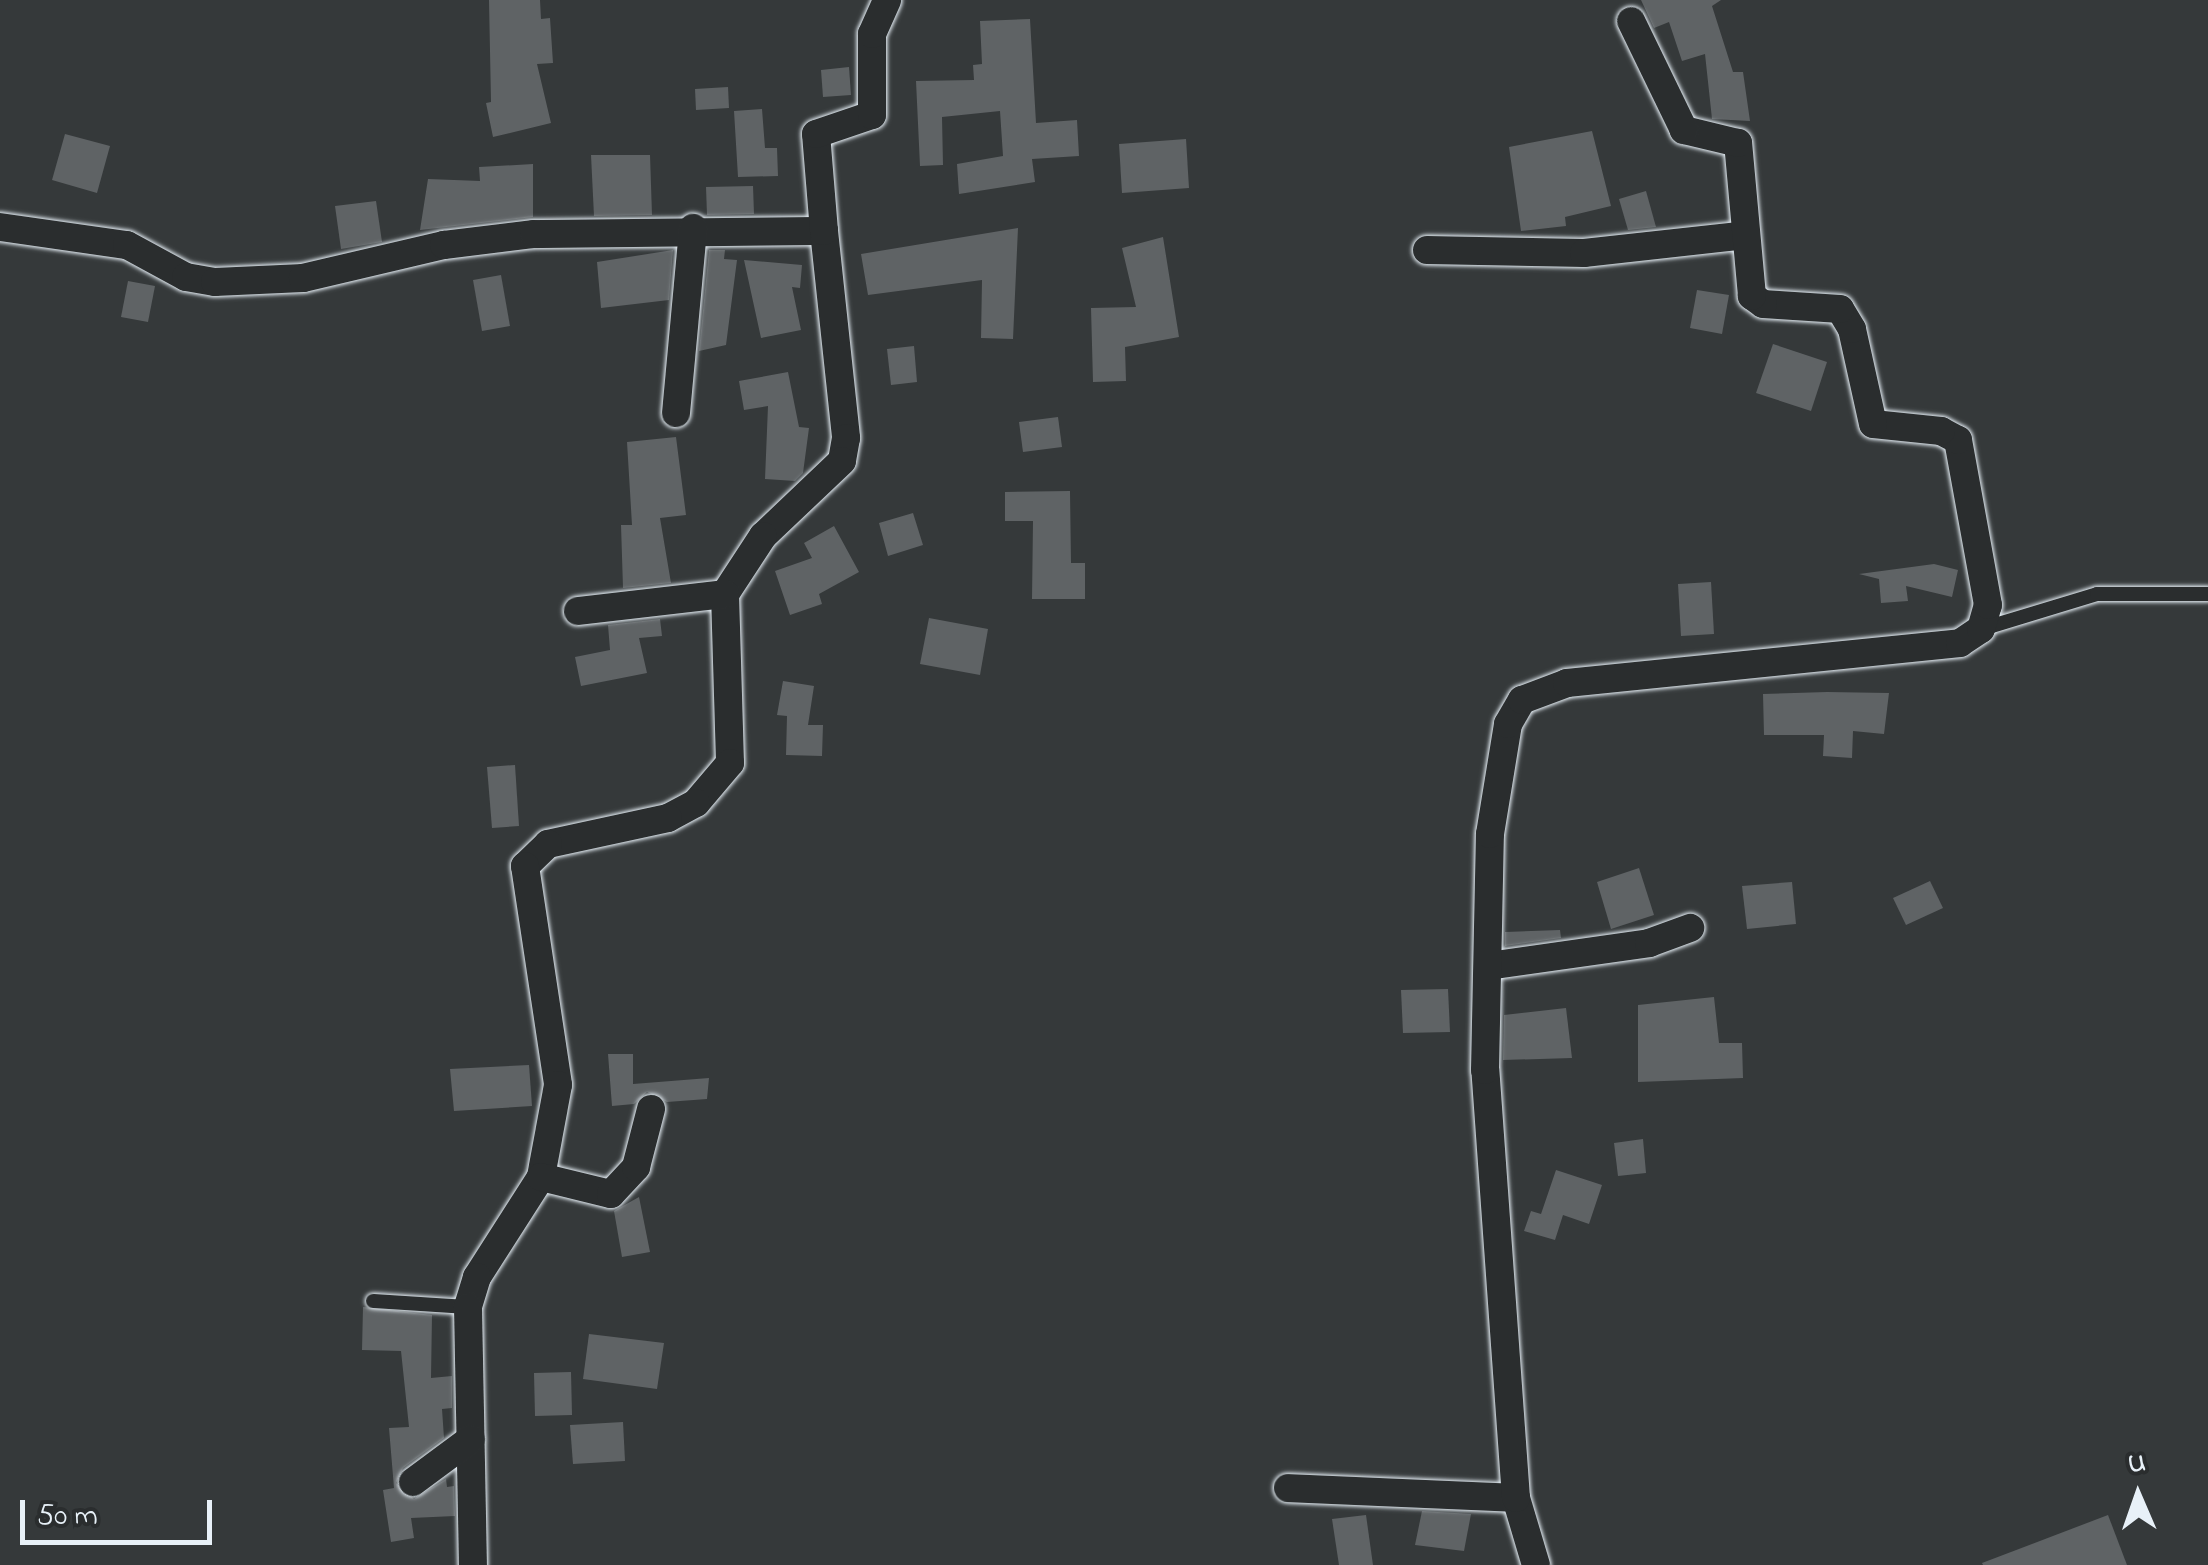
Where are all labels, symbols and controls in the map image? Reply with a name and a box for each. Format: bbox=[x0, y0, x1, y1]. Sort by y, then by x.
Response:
text: U bbox=[2127, 1444, 2146, 1485]
north arrow bbox=[2088, 1445, 2188, 1545]
scale bar bbox=[25, 1480, 218, 1542]
text: 50 m bbox=[37, 1495, 98, 1539]

